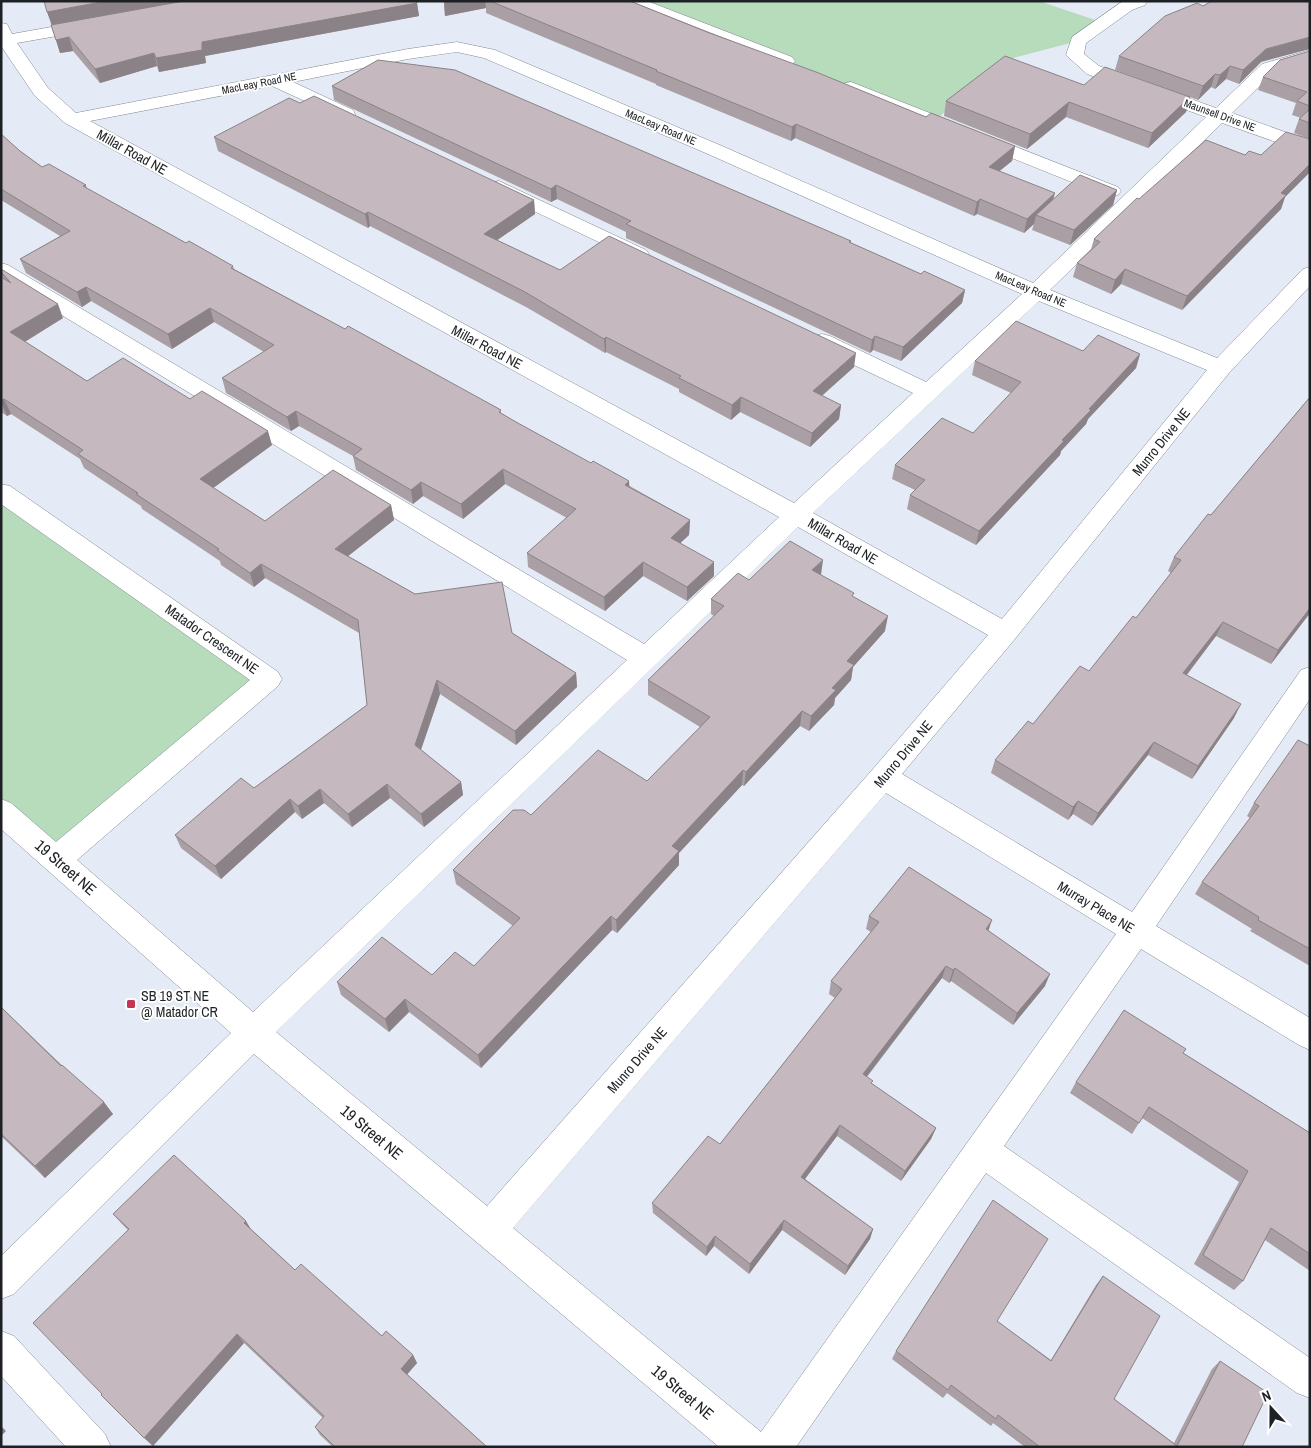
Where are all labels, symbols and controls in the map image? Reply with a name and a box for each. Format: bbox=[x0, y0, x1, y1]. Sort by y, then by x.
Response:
street label: MacLeay Road NE bbox=[221, 69, 297, 97]
street label: Maunsell Drive NE bbox=[1182, 96, 1258, 134]
street label: MacLeay Road NE bbox=[623, 106, 699, 148]
street label: Millar Road NE bbox=[94, 125, 170, 179]
street label: MacLeay Road NE bbox=[993, 268, 1069, 310]
street label: Millar Road NE bbox=[448, 321, 526, 373]
street label: Munro Drive NE bbox=[1128, 404, 1194, 480]
street label: Millar Road NE bbox=[805, 514, 881, 568]
street label: Matador Crescent NE bbox=[162, 600, 262, 678]
street label: Munro Drive NE bbox=[870, 717, 936, 791]
street label: 19 Street NE bbox=[30, 834, 102, 900]
street label: Murray Place NE bbox=[1054, 877, 1138, 937]
place label: SB 19 ST NE @ Matador CR bbox=[141, 987, 218, 1021]
marker: SB 19 ST NE @ Matador CR bbox=[125, 998, 137, 1010]
street label: Munro Drive NE bbox=[603, 1023, 671, 1097]
street label: 19 Street NE bbox=[336, 1099, 408, 1165]
street label: 19 Street NE bbox=[647, 1359, 719, 1425]
north arrow bbox=[1246, 1383, 1296, 1433]
text: N bbox=[1259, 1386, 1273, 1406]

